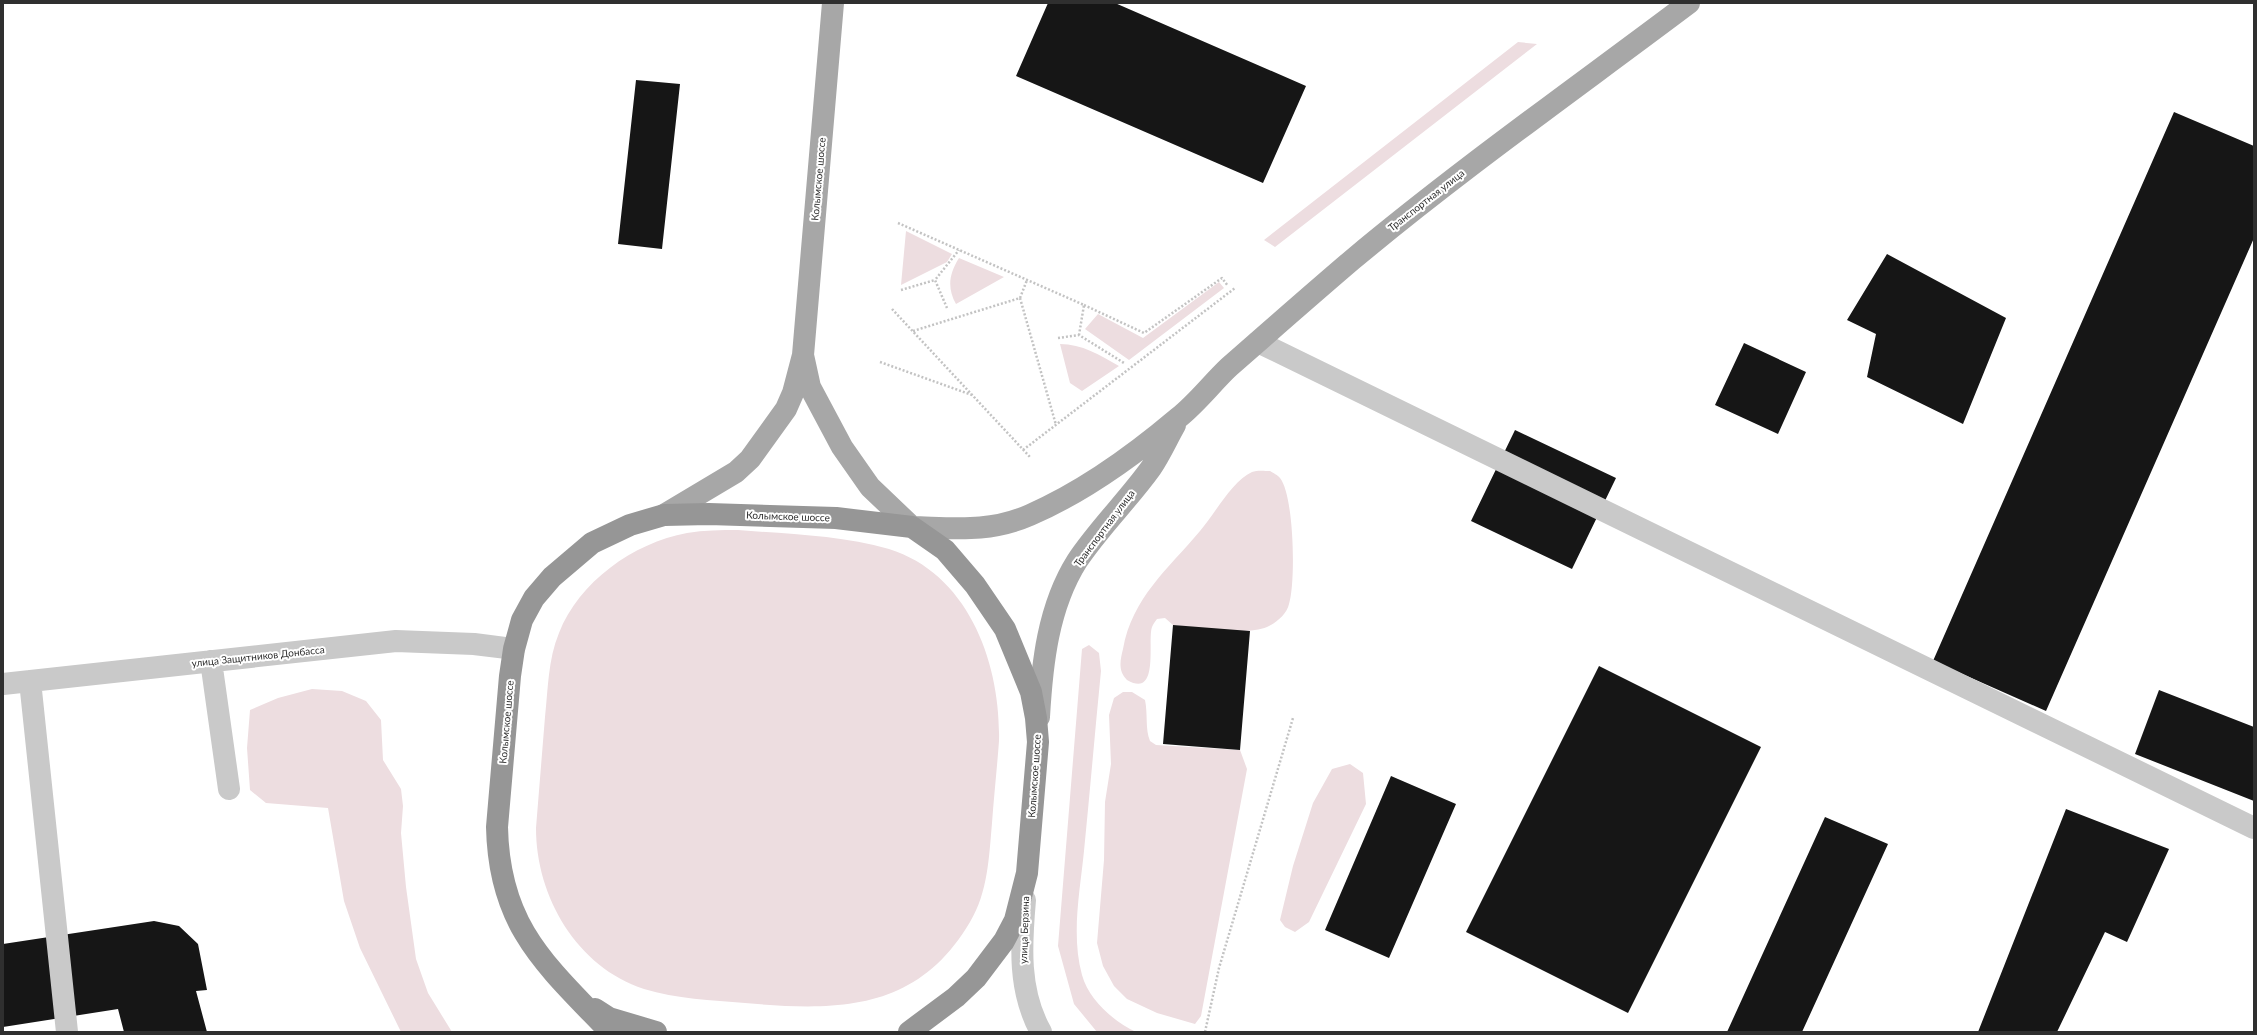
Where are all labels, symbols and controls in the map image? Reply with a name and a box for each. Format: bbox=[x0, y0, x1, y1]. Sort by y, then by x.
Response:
street label: Колымское шоссе bbox=[808, 137, 828, 221]
street label: Транспортная улица bbox=[1386, 167, 1466, 233]
street label: Транспортная улица bbox=[1071, 487, 1137, 569]
street label: Колымское шоссе bbox=[746, 509, 830, 523]
street label: улица Защитников Донбасса bbox=[191, 643, 325, 669]
street label: Колымское шоссе bbox=[496, 680, 516, 764]
street label: Колымское шоссе bbox=[1025, 734, 1043, 818]
street label: улица Берзина bbox=[1017, 896, 1031, 964]

